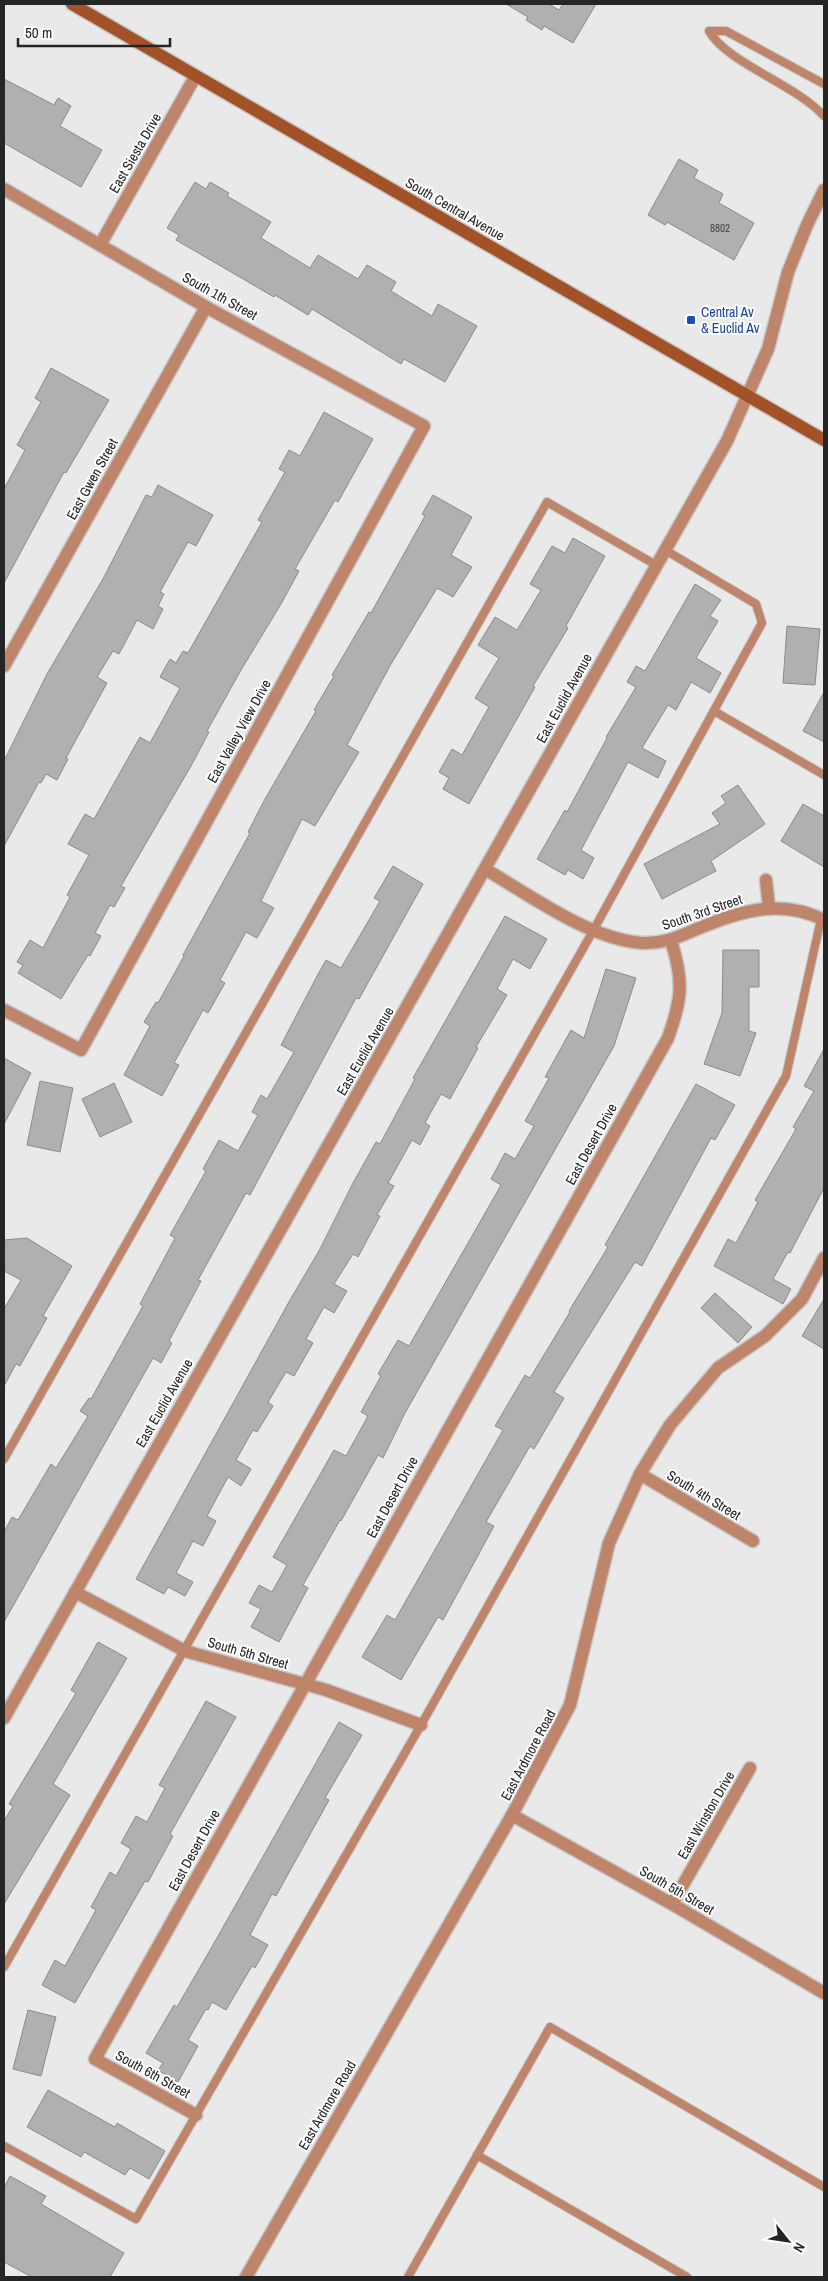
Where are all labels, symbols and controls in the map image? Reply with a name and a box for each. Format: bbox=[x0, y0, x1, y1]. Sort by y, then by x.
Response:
scale bar bbox=[18, 15, 170, 47]
text: 50 m bbox=[25, 22, 52, 43]
street label: East Siesta Drive bbox=[105, 110, 165, 196]
street label: South Central Avenue bbox=[402, 173, 508, 245]
house number: 8802 bbox=[710, 221, 730, 235]
street label: South 1th Street bbox=[179, 268, 261, 324]
place label: Central Av & Euclid Av bbox=[701, 303, 760, 337]
marker: Central Av & Euclid Av bbox=[685, 314, 697, 326]
street label: East Gwen Street bbox=[62, 435, 122, 523]
street label: East Euclid Avenue bbox=[532, 650, 596, 746]
street label: East Valley View Drive bbox=[203, 676, 275, 786]
street label: South 3rd Street bbox=[660, 890, 744, 934]
street label: East Euclid Avenue bbox=[332, 1003, 398, 1099]
street label: East Desert Drive bbox=[561, 1100, 621, 1188]
street label: East Euclid Avenue bbox=[131, 1355, 197, 1451]
street label: East Desert Drive bbox=[362, 1453, 422, 1541]
street label: South 4th Street bbox=[664, 1466, 744, 1524]
street label: South 5th Street bbox=[206, 1633, 290, 1673]
street label: East Ardmore Road bbox=[497, 1707, 559, 1803]
street label: East Winston Drive bbox=[673, 1768, 739, 1862]
street label: East Desert Drive bbox=[164, 1806, 224, 1894]
street label: South 5th Street bbox=[637, 1861, 717, 1919]
street label: South 6th Street bbox=[112, 2046, 194, 2102]
street label: East Ardmore Road bbox=[294, 2057, 360, 2153]
north arrow bbox=[763, 2216, 813, 2266]
text: N bbox=[789, 2239, 809, 2256]

